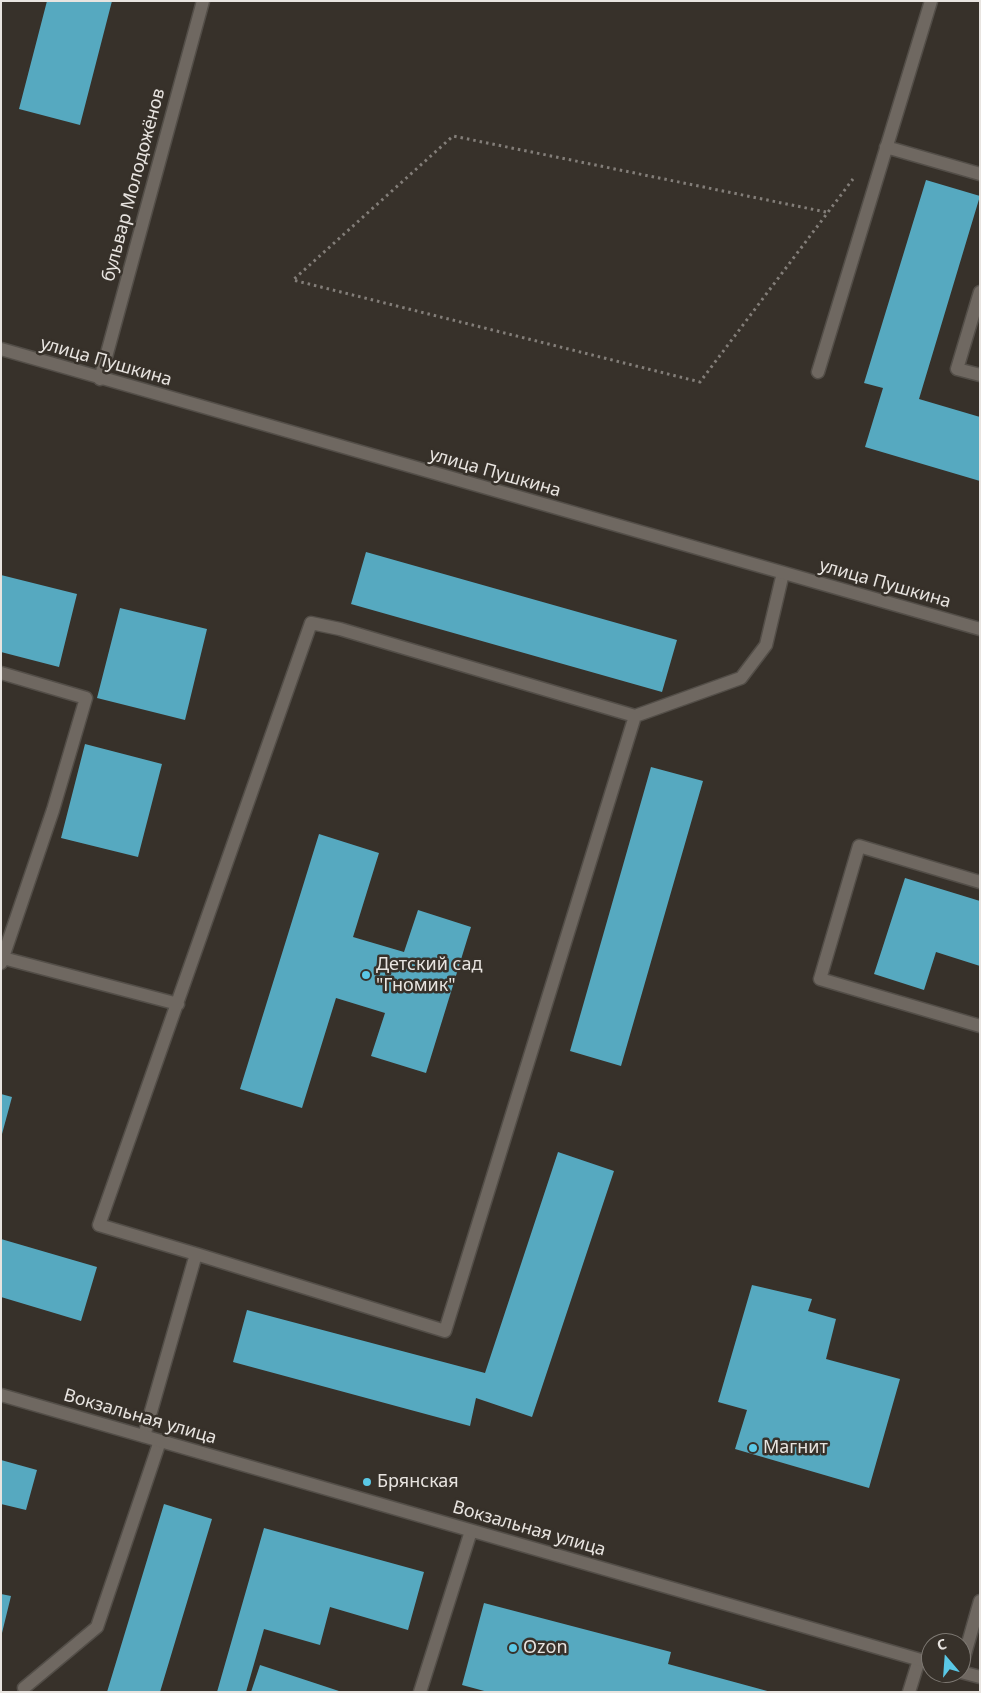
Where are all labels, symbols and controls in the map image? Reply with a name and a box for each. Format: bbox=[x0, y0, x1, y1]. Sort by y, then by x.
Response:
street label: бульвар Молодожёнов bbox=[98, 86, 170, 284]
street label: улица Пушкина bbox=[38, 333, 174, 391]
street label: улица Пушкина bbox=[427, 444, 563, 502]
street label: улица Пушкина bbox=[817, 555, 953, 613]
place label: Детский сад "Гномик" bbox=[376, 954, 482, 996]
marker: Детский сад "Гномик" bbox=[360, 969, 372, 981]
street label: Вокзальная улица bbox=[61, 1385, 219, 1449]
place label: Магнит bbox=[763, 1437, 828, 1459]
marker: Магнит bbox=[747, 1442, 759, 1454]
place label: Брянская bbox=[377, 1471, 459, 1493]
marker: Брянская bbox=[361, 1476, 373, 1488]
street label: Вокзальная улица bbox=[450, 1497, 608, 1561]
north arrow bbox=[921, 1633, 971, 1683]
text: С bbox=[934, 1634, 949, 1655]
place label: Ozon bbox=[523, 1637, 568, 1659]
marker: Ozon bbox=[507, 1642, 519, 1654]

